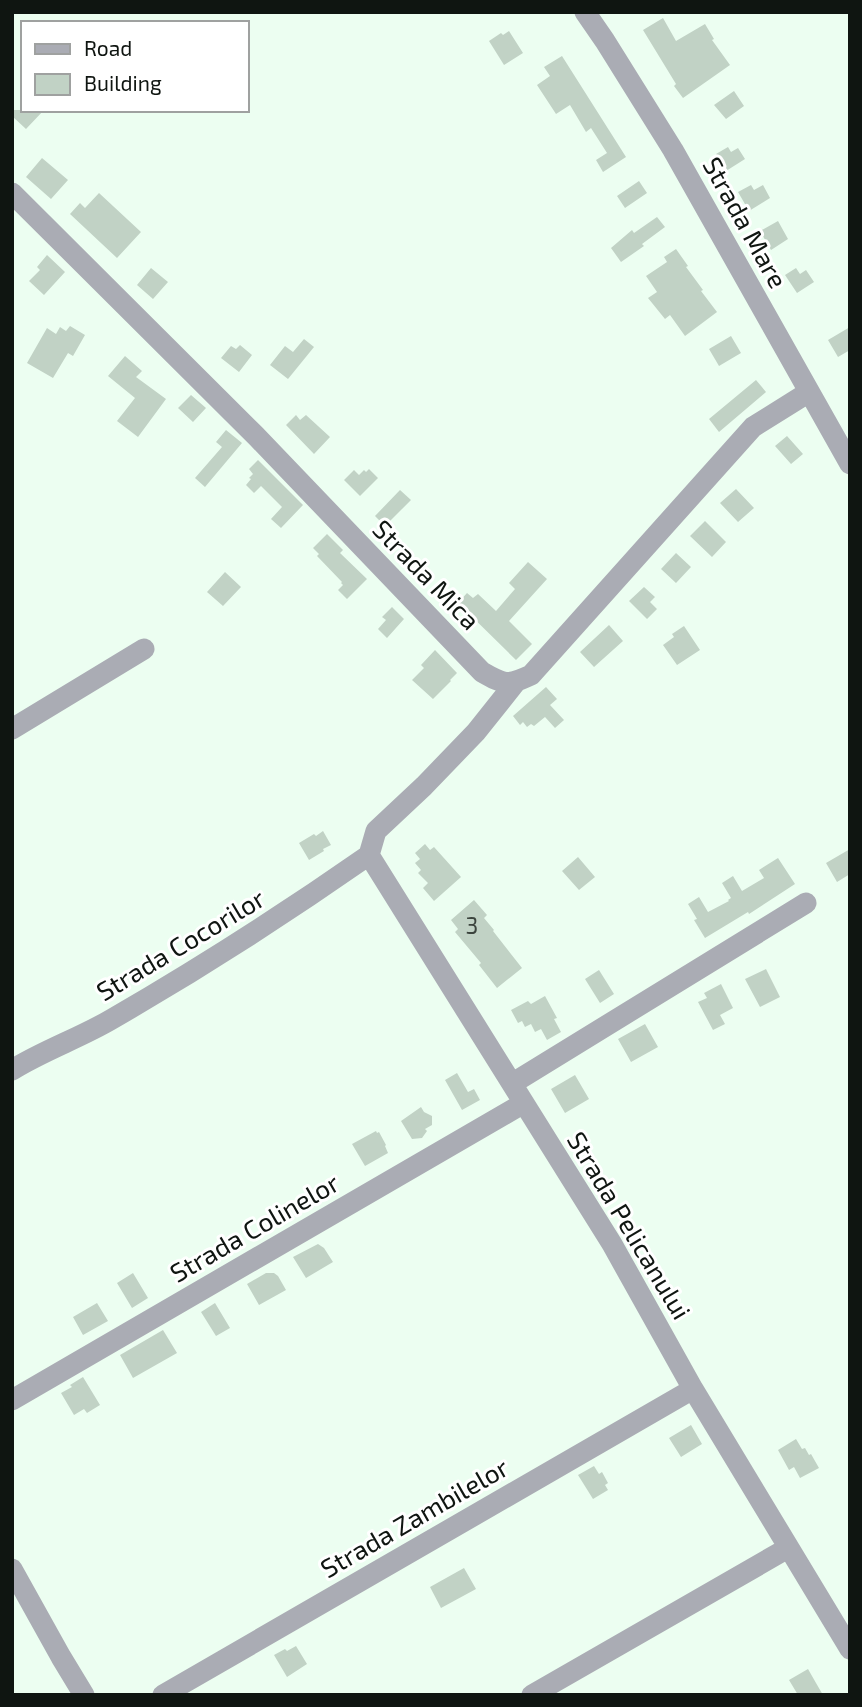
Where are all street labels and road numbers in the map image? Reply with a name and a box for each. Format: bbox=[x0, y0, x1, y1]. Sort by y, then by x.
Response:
street label: Strada Mare bbox=[697, 151, 795, 293]
street label: Strada Mica bbox=[367, 513, 487, 635]
street label: Strada Cocorilor bbox=[90, 882, 270, 1006]
street label: Strada Pelicanului bbox=[562, 1126, 698, 1324]
street label: Strada Colinelor bbox=[164, 1166, 344, 1288]
street label: Strada Zambilelor bbox=[315, 1451, 513, 1583]

